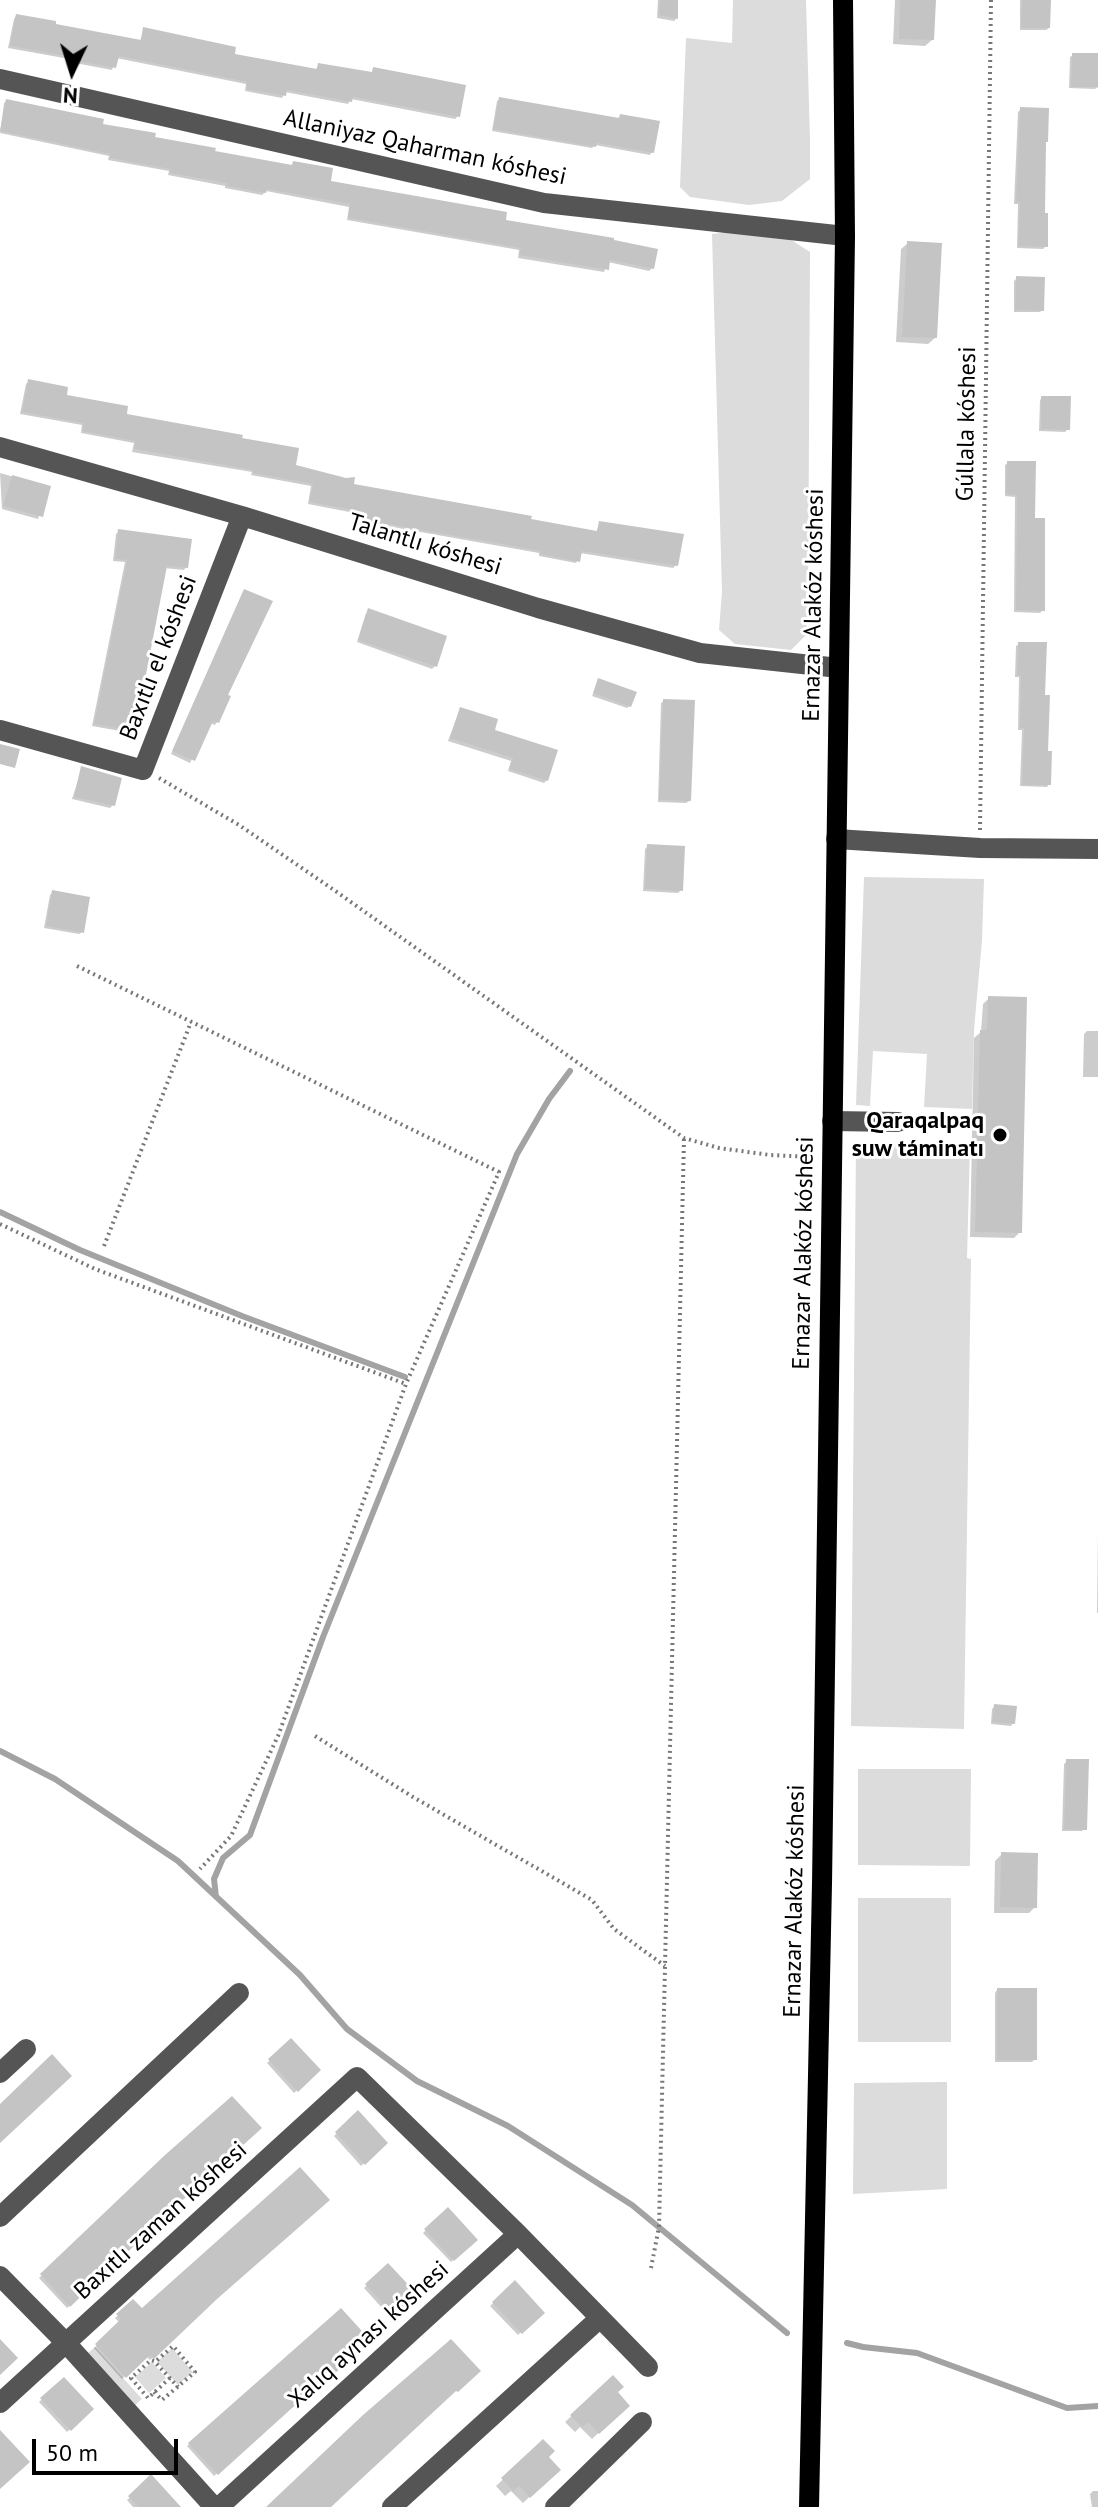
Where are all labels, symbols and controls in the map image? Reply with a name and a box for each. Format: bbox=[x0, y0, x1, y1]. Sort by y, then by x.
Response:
north arrow bbox=[32, 32, 112, 112]
text: N bbox=[62, 81, 79, 110]
street label: Allaniyaz Qaharman kóshesi bbox=[281, 104, 569, 192]
street label: Gúllala kóshesi bbox=[951, 346, 983, 502]
street label: Ernazar Alakóz kóshesi bbox=[798, 488, 830, 722]
street label: Talantlı kóshesi bbox=[345, 508, 505, 582]
street label: Baxıtlı el kóshesi bbox=[114, 571, 204, 745]
place label: Qaraqalpaq suw táminatı bbox=[852, 1107, 984, 1163]
marker: Qaraqalpaq suw táminatı bbox=[991, 1126, 1009, 1144]
street label: Ernazar Alakóz kóshesi bbox=[788, 1136, 820, 1370]
street label: Ernazar Alakóz kóshesi bbox=[779, 1784, 811, 2018]
street label: Baxıtlı zaman kóshesi bbox=[69, 2136, 253, 2306]
street label: Xalıq aynası kóshesi bbox=[283, 2255, 455, 2415]
scale bar bbox=[36, 2423, 182, 2473]
text: 50 m bbox=[46, 2437, 98, 2468]

